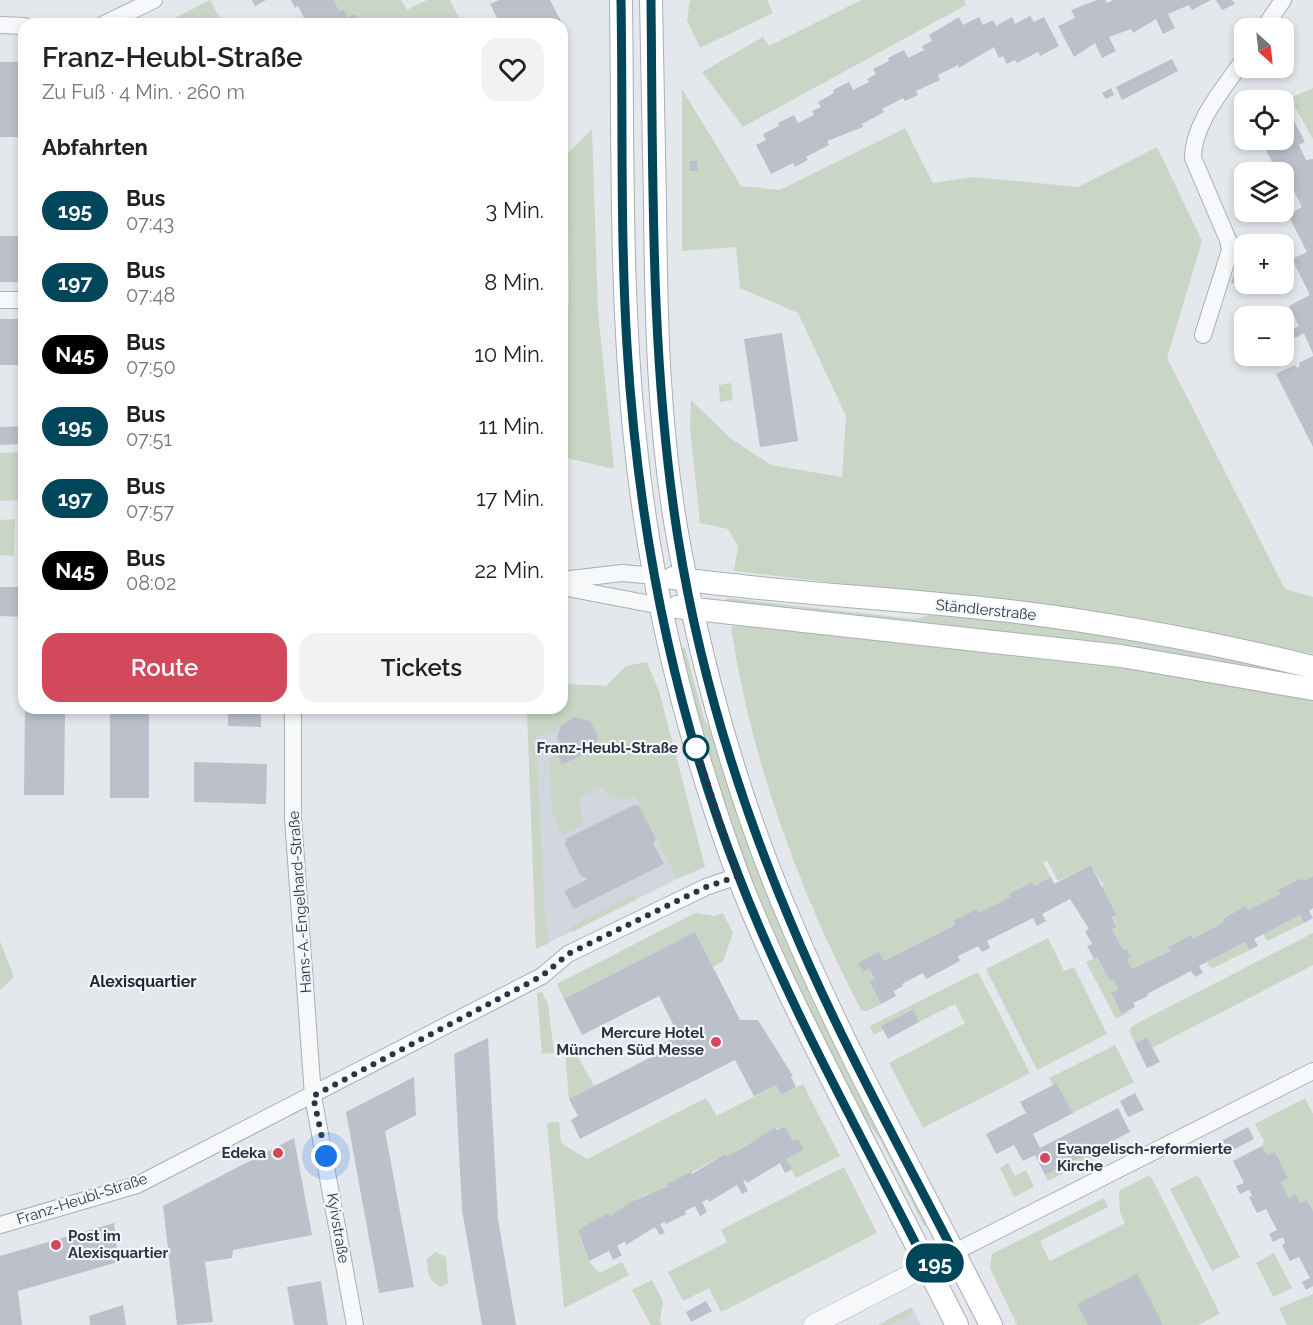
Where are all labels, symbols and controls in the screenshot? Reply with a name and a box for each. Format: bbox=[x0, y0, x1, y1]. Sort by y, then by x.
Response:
north arrow bbox=[1234, 18, 1294, 78]
map controls bbox=[1234, 18, 1294, 366]
button: heart bbox=[481, 38, 544, 101]
text: Franz-Heubl-Straße bbox=[42, 41, 303, 74]
text: Zu Fuß · 4 Min. · 260 m bbox=[42, 80, 245, 104]
button: locate bbox=[1234, 90, 1294, 150]
text: Abfahrten bbox=[42, 134, 148, 160]
button: layers bbox=[1234, 162, 1294, 222]
text: Bus bbox=[126, 185, 165, 211]
text: 3 Min. bbox=[486, 197, 544, 223]
text: 195 bbox=[58, 198, 92, 223]
text: 07:43 bbox=[126, 211, 174, 235]
button: + bbox=[1234, 234, 1294, 294]
text: Bus bbox=[126, 257, 165, 283]
text: 8 Min. bbox=[484, 269, 544, 295]
text: 197 bbox=[58, 270, 92, 295]
text: 07:48 bbox=[126, 283, 175, 307]
button: − bbox=[1234, 306, 1294, 366]
text: Bus bbox=[126, 329, 165, 355]
text: 10 Min. bbox=[474, 341, 544, 367]
text: N45 bbox=[55, 342, 95, 367]
text: 07:50 bbox=[126, 355, 176, 379]
text: Bus bbox=[126, 401, 165, 427]
text: 11 Min. bbox=[478, 413, 544, 439]
text: 195 bbox=[58, 414, 92, 439]
text: 07:51 bbox=[126, 427, 172, 451]
text: Bus bbox=[126, 473, 165, 499]
text: 17 Min. bbox=[476, 485, 544, 511]
text: 197 bbox=[58, 486, 92, 511]
text: 07:57 bbox=[126, 499, 174, 523]
text: Bus bbox=[126, 545, 165, 571]
text: 22 Min. bbox=[474, 557, 544, 583]
text: N45 bbox=[55, 558, 95, 583]
text: 08:02 bbox=[126, 571, 177, 595]
street label: Ständlerstraße bbox=[935, 596, 1037, 624]
button: Route bbox=[42, 633, 287, 702]
button: Tickets bbox=[299, 633, 544, 702]
marker: Franz-Heubl-Straße bbox=[683, 735, 709, 761]
place label: Franz-Heubl-Straße bbox=[537, 739, 678, 757]
street label: Hans-A.-Engelhard-Straße bbox=[285, 810, 315, 994]
district label: Alexisquartier bbox=[90, 972, 196, 991]
place label: Mercure Hotel München Süd Messe bbox=[556, 1024, 704, 1059]
marker: Mercure Hotel München Süd Messe bbox=[709, 1035, 723, 1049]
place label: Evangelisch-reformierte Kirche bbox=[1057, 1140, 1232, 1175]
your location bbox=[311, 1141, 341, 1171]
place label: Edeka bbox=[222, 1144, 266, 1162]
marker: Edeka bbox=[271, 1146, 285, 1160]
marker: Evangelisch-reformierte Kirche bbox=[1038, 1151, 1052, 1165]
street label: Franz-Heubl-Straße bbox=[14, 1169, 150, 1229]
street label: Kyivstraße bbox=[323, 1191, 353, 1265]
place label: Post im Alexisquartier bbox=[68, 1227, 168, 1262]
marker: Post im Alexisquartier bbox=[49, 1238, 63, 1252]
line badge: 195 bbox=[900, 1244, 970, 1282]
text: 195 bbox=[918, 1251, 952, 1276]

